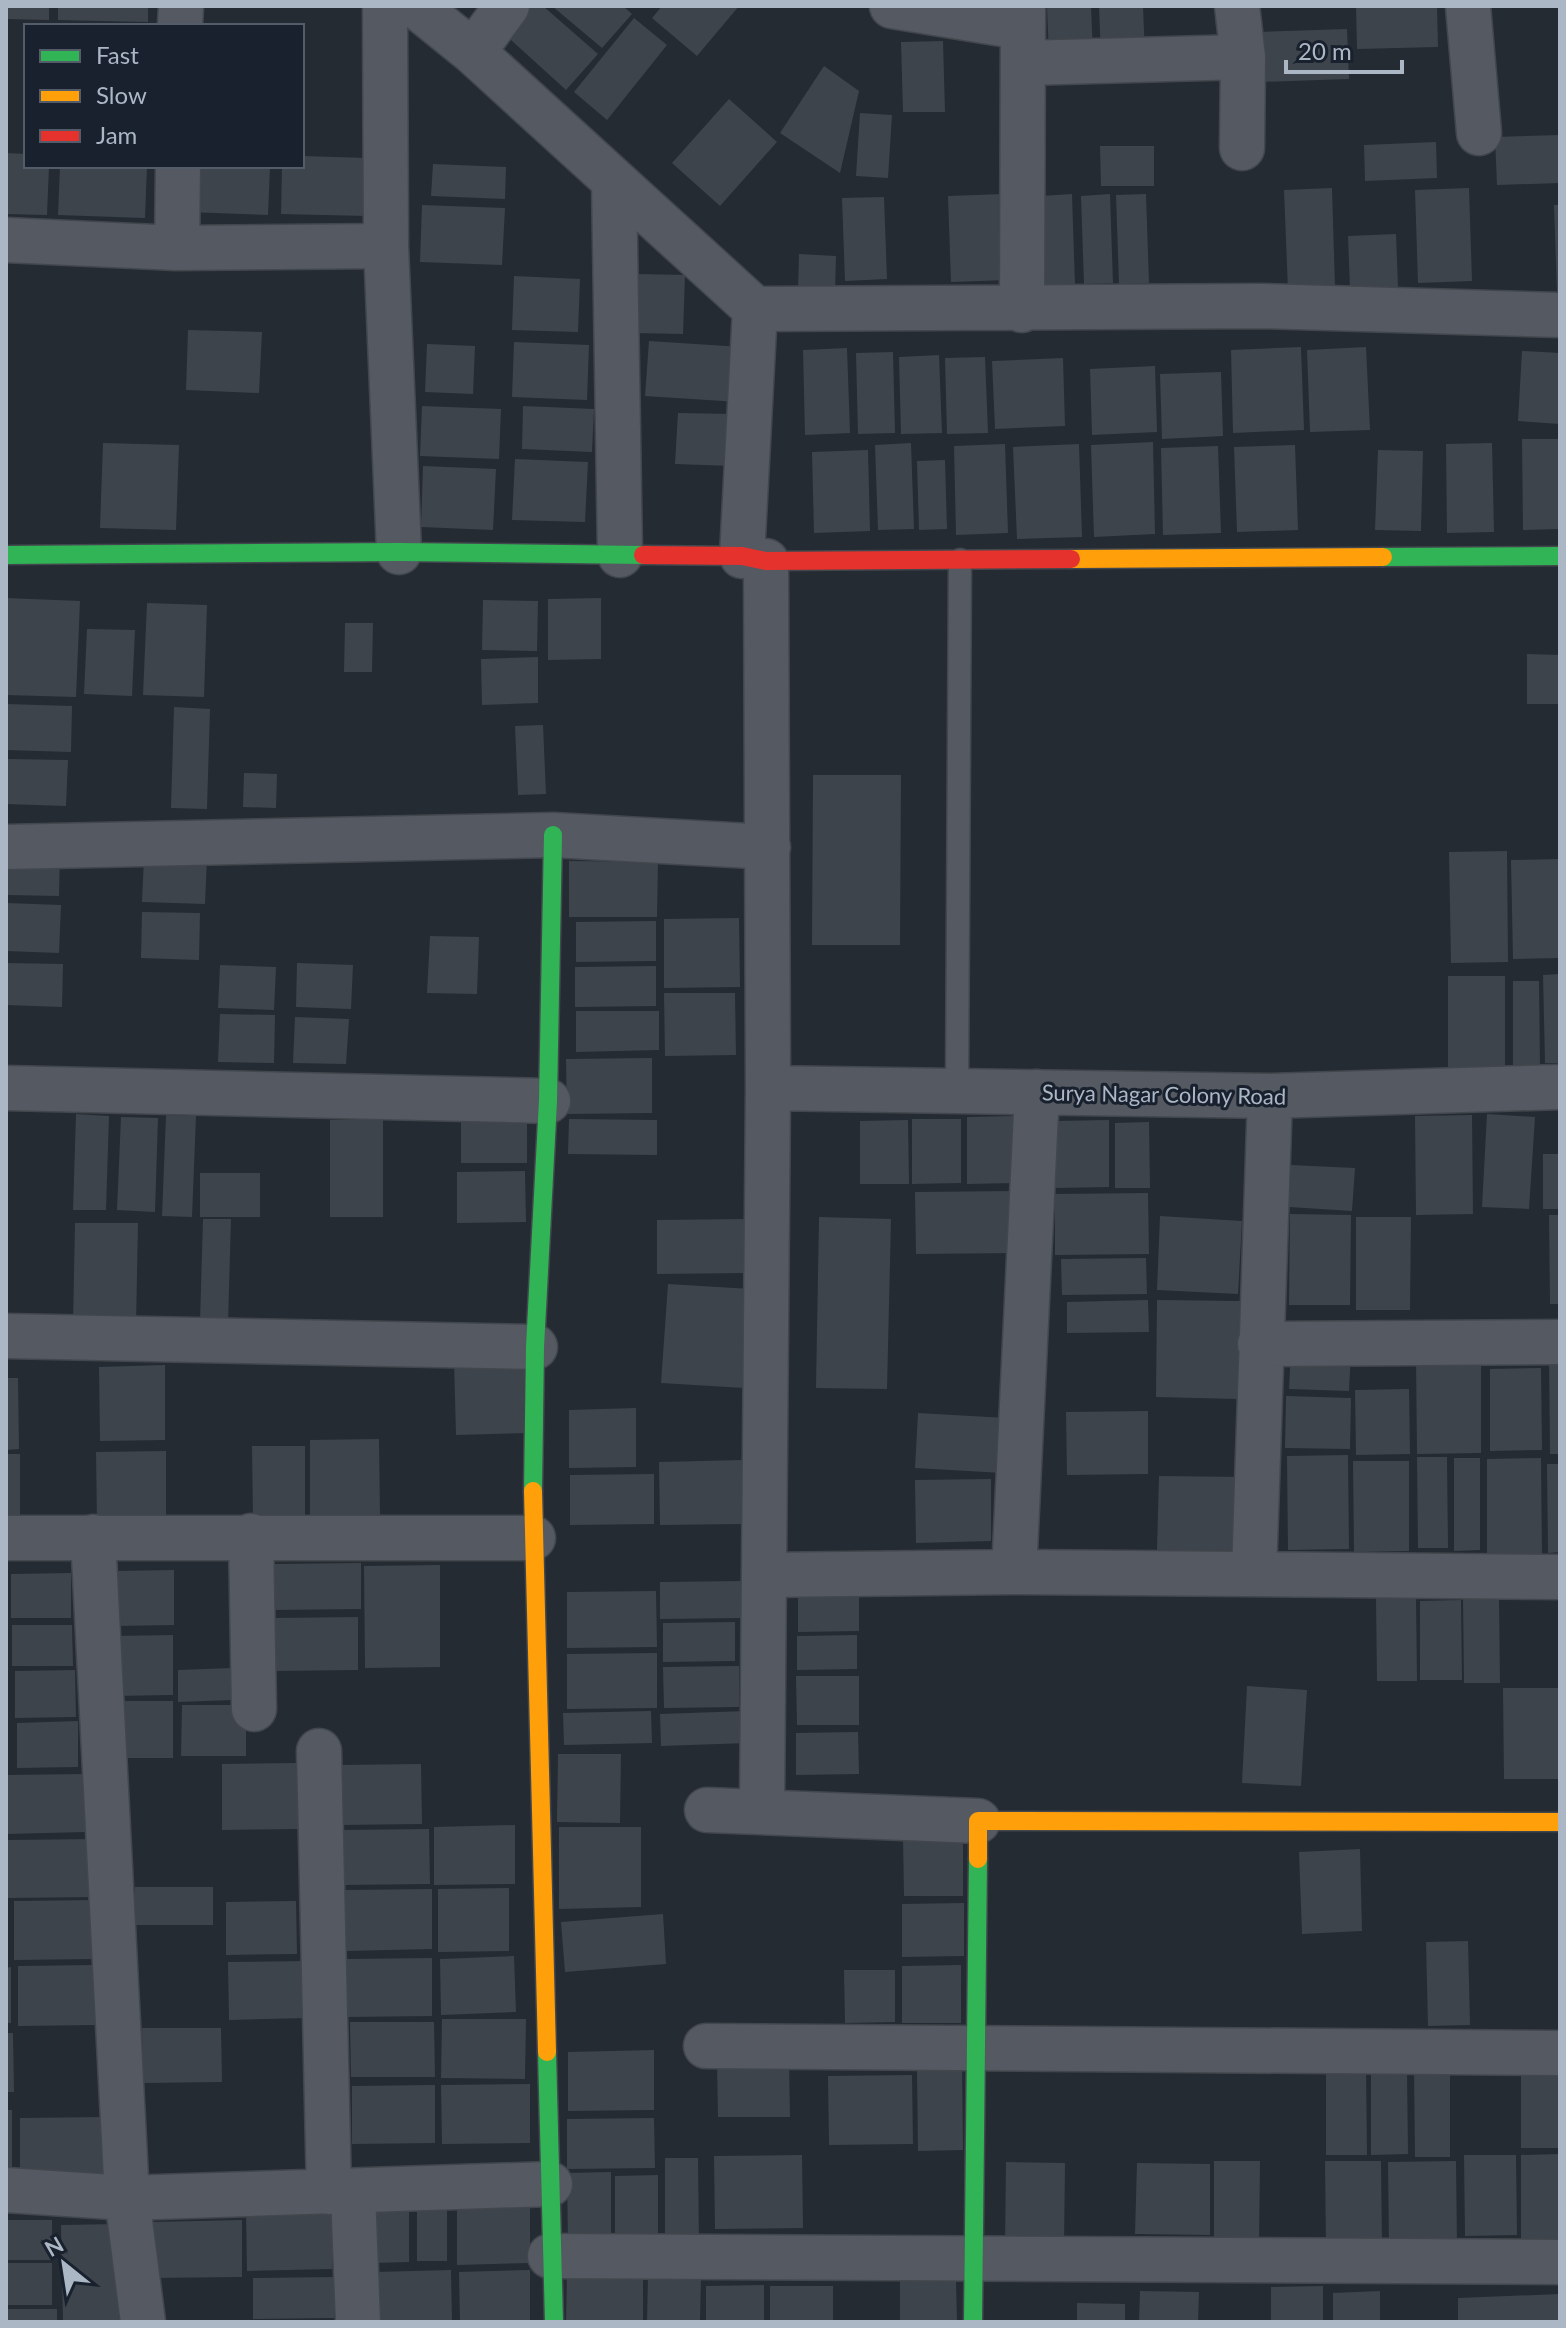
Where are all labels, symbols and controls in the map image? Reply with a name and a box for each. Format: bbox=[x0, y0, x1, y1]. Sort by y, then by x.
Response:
legend bbox=[24, 24, 304, 168]
scale bar bbox=[1286, 24, 1402, 74]
text: 20 m bbox=[1298, 36, 1352, 65]
text: Fast bbox=[96, 40, 139, 69]
text: Slow bbox=[96, 80, 147, 109]
text: Jam bbox=[96, 120, 137, 149]
street label: Surya Nagar Colony Road bbox=[1042, 1078, 1286, 1110]
north arrow bbox=[24, 2224, 104, 2304]
text: N bbox=[40, 2230, 68, 2262]

